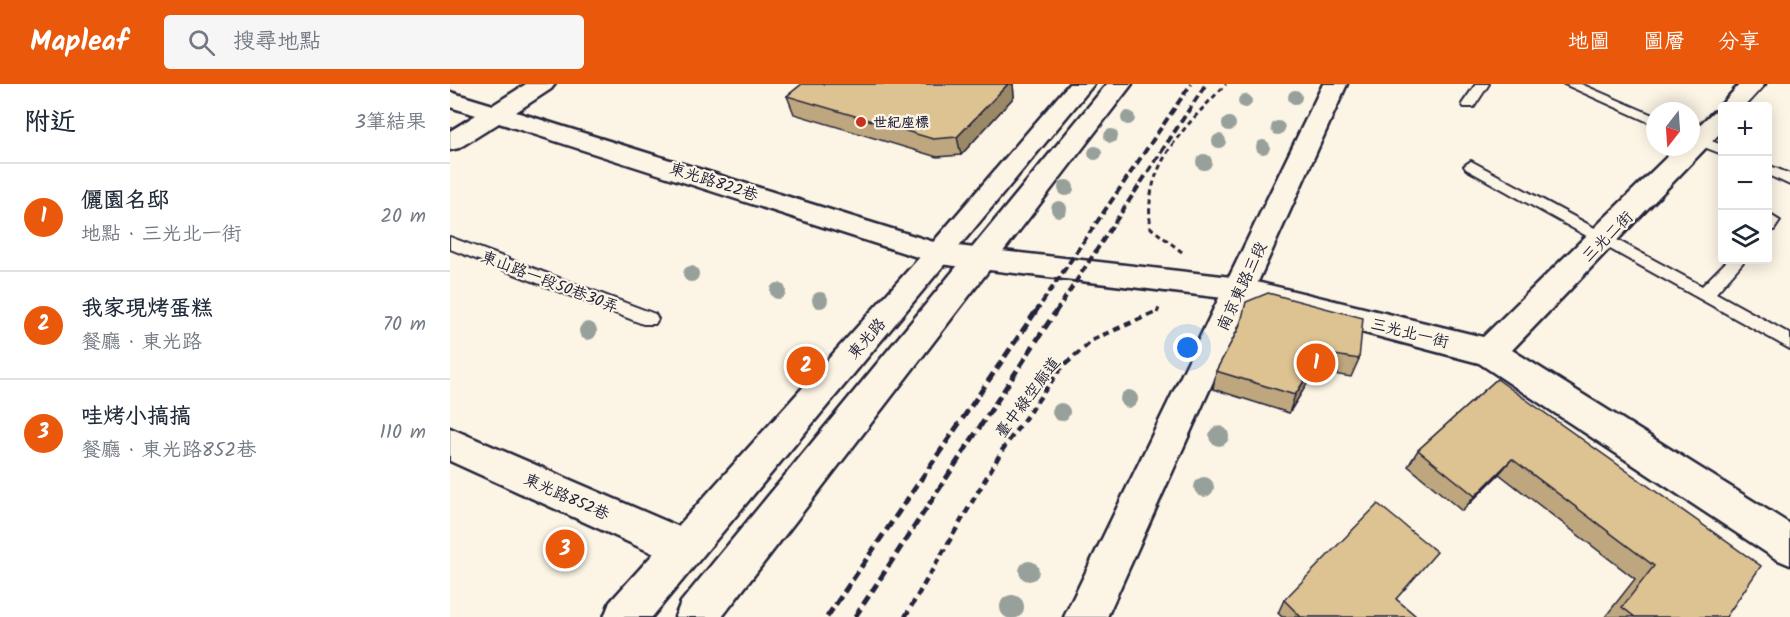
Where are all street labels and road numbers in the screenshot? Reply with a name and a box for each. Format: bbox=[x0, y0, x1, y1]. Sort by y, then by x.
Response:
street label: 東光路822巷 bbox=[666, 156, 761, 209]
street label: 三光二街 bbox=[1577, 206, 1640, 269]
street label: 南京東路三段 bbox=[1211, 238, 1274, 335]
street label: 東山路一段50巷30弄 bbox=[477, 245, 622, 320]
street label: 三光北一街 bbox=[1368, 312, 1451, 355]
street label: 東光路 bbox=[842, 313, 892, 365]
street label: 臺中綠空廊道 bbox=[989, 352, 1067, 444]
street label: 東光路852巷 bbox=[519, 467, 613, 527]

